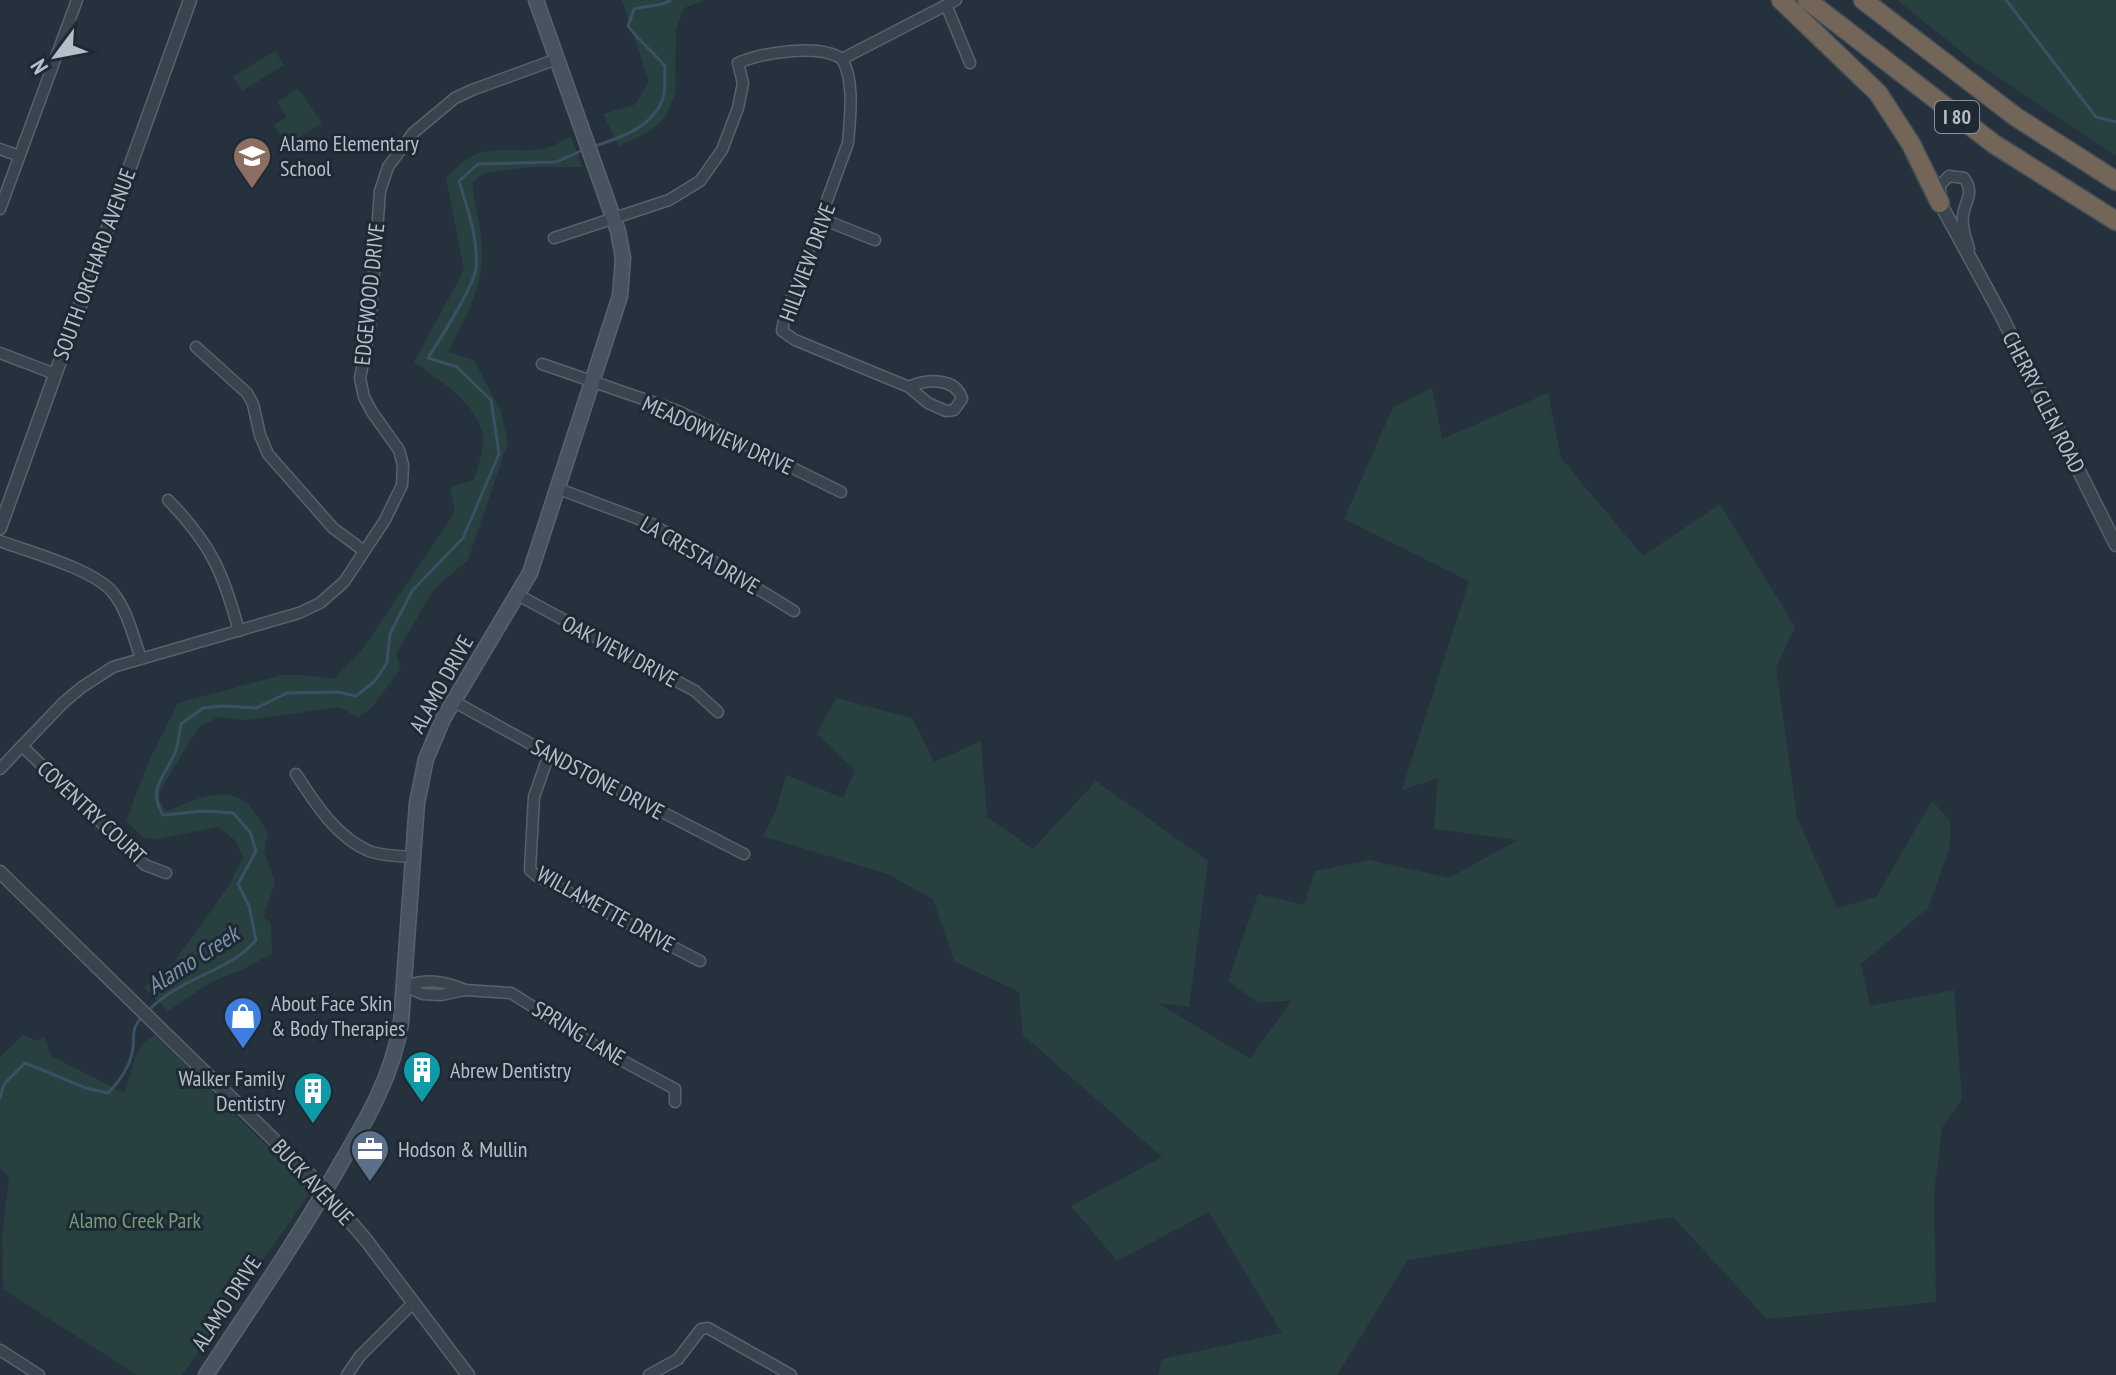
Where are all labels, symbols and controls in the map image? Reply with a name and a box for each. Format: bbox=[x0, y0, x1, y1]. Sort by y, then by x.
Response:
north arrow bbox=[16, 16, 96, 96]
text: N bbox=[24, 54, 54, 79]
road number: I 80 bbox=[1935, 101, 1979, 133]
place label: Alamo Elementary School bbox=[280, 129, 419, 182]
school or university icon: Alamo Elementary School bbox=[231, 135, 273, 190]
street label: SOUTH ORCHARD AVENUE bbox=[46, 164, 142, 364]
street label: HILLVIEW DRIVE bbox=[773, 199, 841, 325]
street label: EDGEWOOD DRIVE bbox=[348, 221, 390, 367]
street label: CHERRY GLEN ROAD bbox=[1996, 327, 2092, 477]
street label: MEADOWVIEW DRIVE bbox=[638, 389, 798, 481]
street label: LA CRESTA DRIVE bbox=[635, 510, 765, 600]
street label: OAK VIEW DRIVE bbox=[557, 609, 683, 693]
street label: ALAMO DRIVE bbox=[403, 630, 479, 738]
street label: SANDSTONE DRIVE bbox=[527, 732, 669, 826]
street label: COVENTRY COURT bbox=[32, 754, 152, 870]
street label: WILLAMETTE DRIVE bbox=[532, 860, 680, 958]
water label: Alamo Creek bbox=[141, 917, 247, 1001]
place label: About Face Skin & Body Therapies bbox=[271, 989, 406, 1042]
street label: SPRING LANE bbox=[528, 994, 630, 1072]
shop icon: About Face Skin & Body Therapies bbox=[222, 995, 264, 1050]
building icon: Abrew Dentistry bbox=[401, 1049, 443, 1104]
place label: Abrew Dentistry bbox=[450, 1056, 572, 1084]
place label: Walker Family Dentistry bbox=[179, 1064, 286, 1117]
building icon: Walker Family Dentistry bbox=[292, 1070, 334, 1125]
office icon: Hodson & Mullin bbox=[349, 1128, 391, 1183]
street label: BUCK AVENUE bbox=[266, 1133, 360, 1231]
place label: Hodson & Mullin bbox=[398, 1135, 527, 1163]
park label: Alamo Creek Park bbox=[69, 1206, 201, 1234]
street label: ALAMO DRIVE bbox=[185, 1250, 267, 1356]

